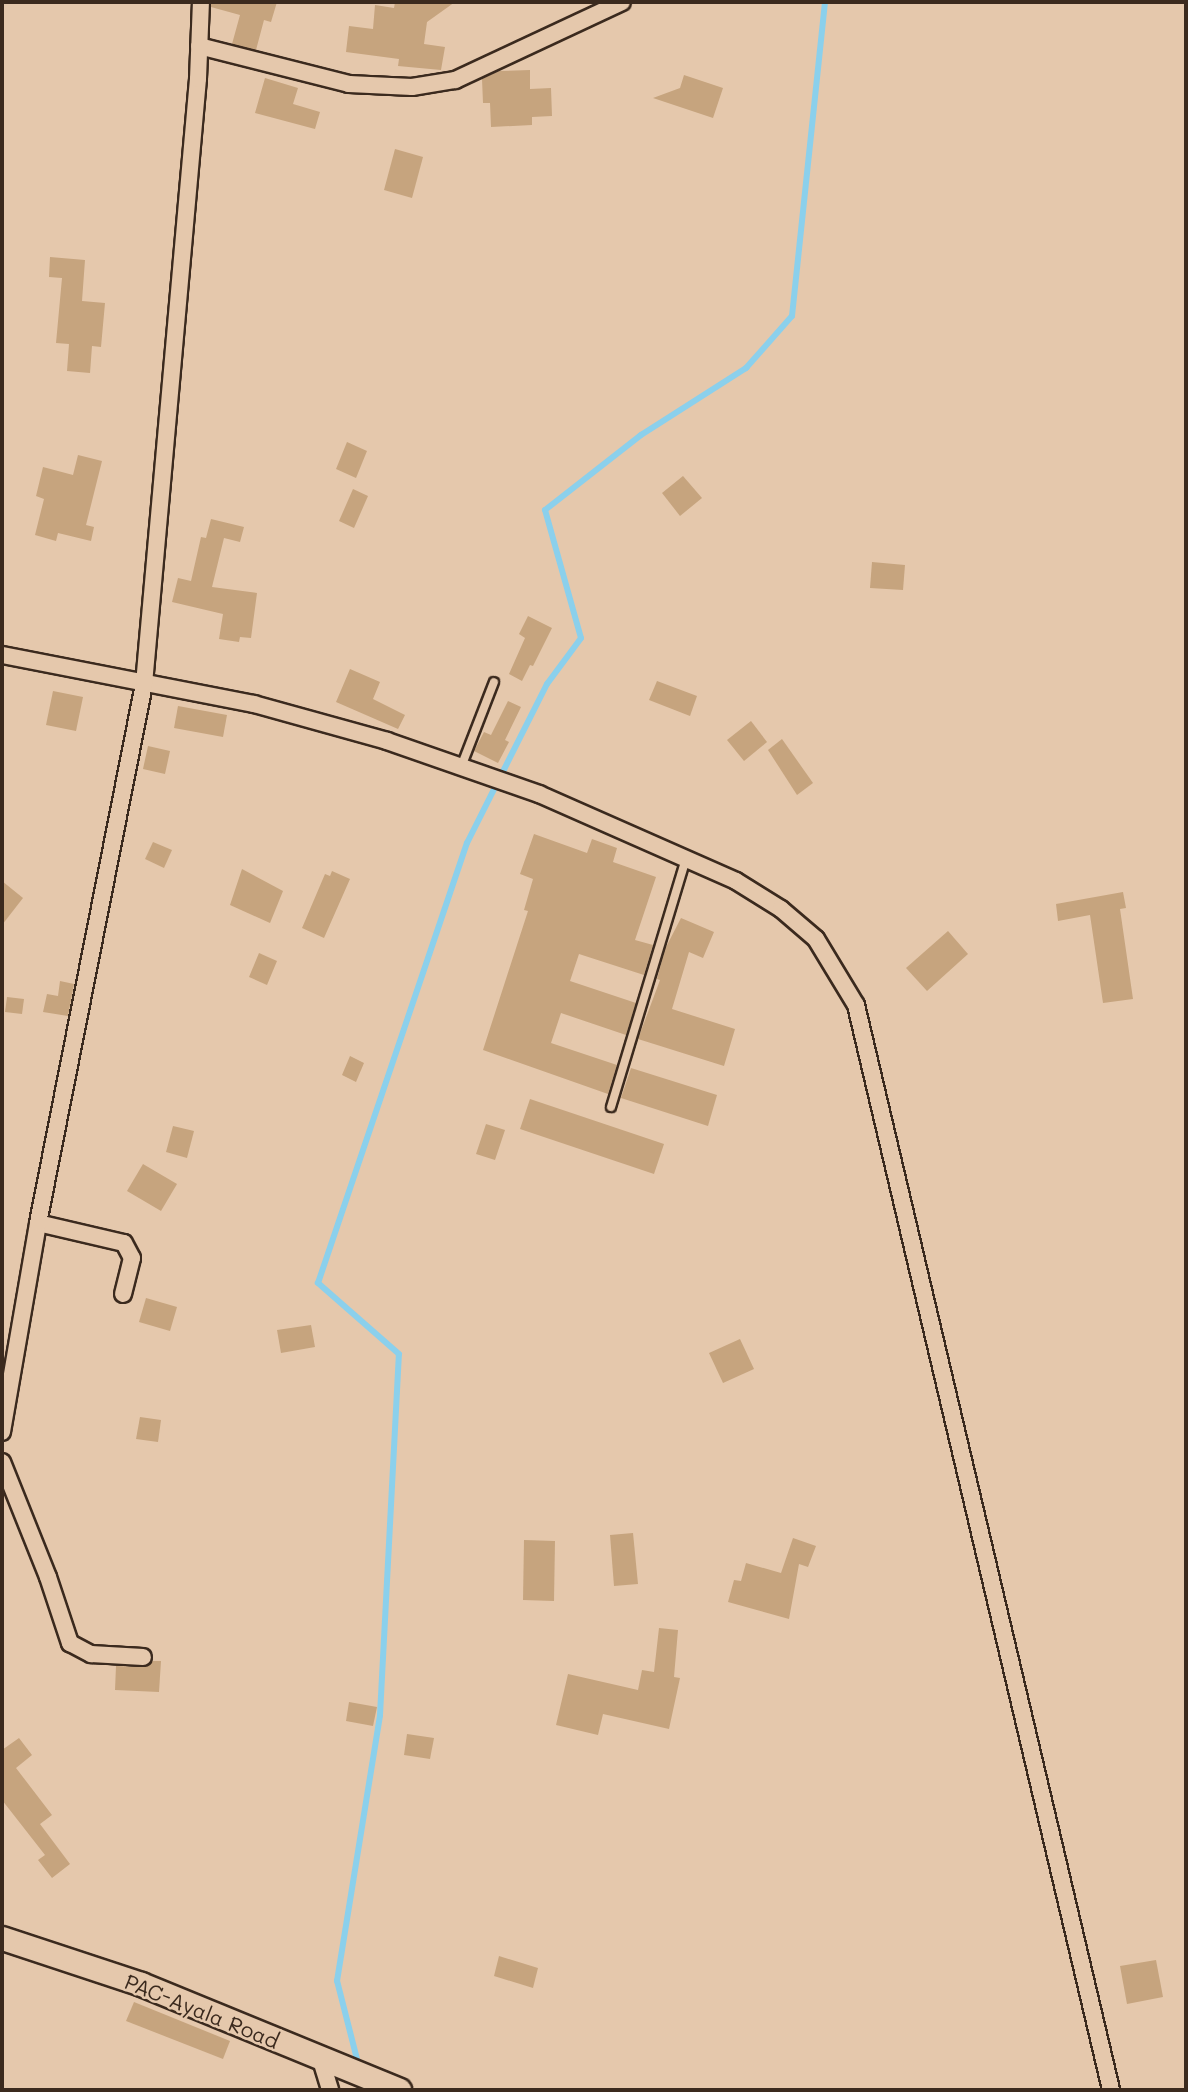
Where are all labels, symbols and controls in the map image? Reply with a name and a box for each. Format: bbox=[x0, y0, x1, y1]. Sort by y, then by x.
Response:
street label: PAC-Ayala Road bbox=[121, 1969, 283, 2053]

